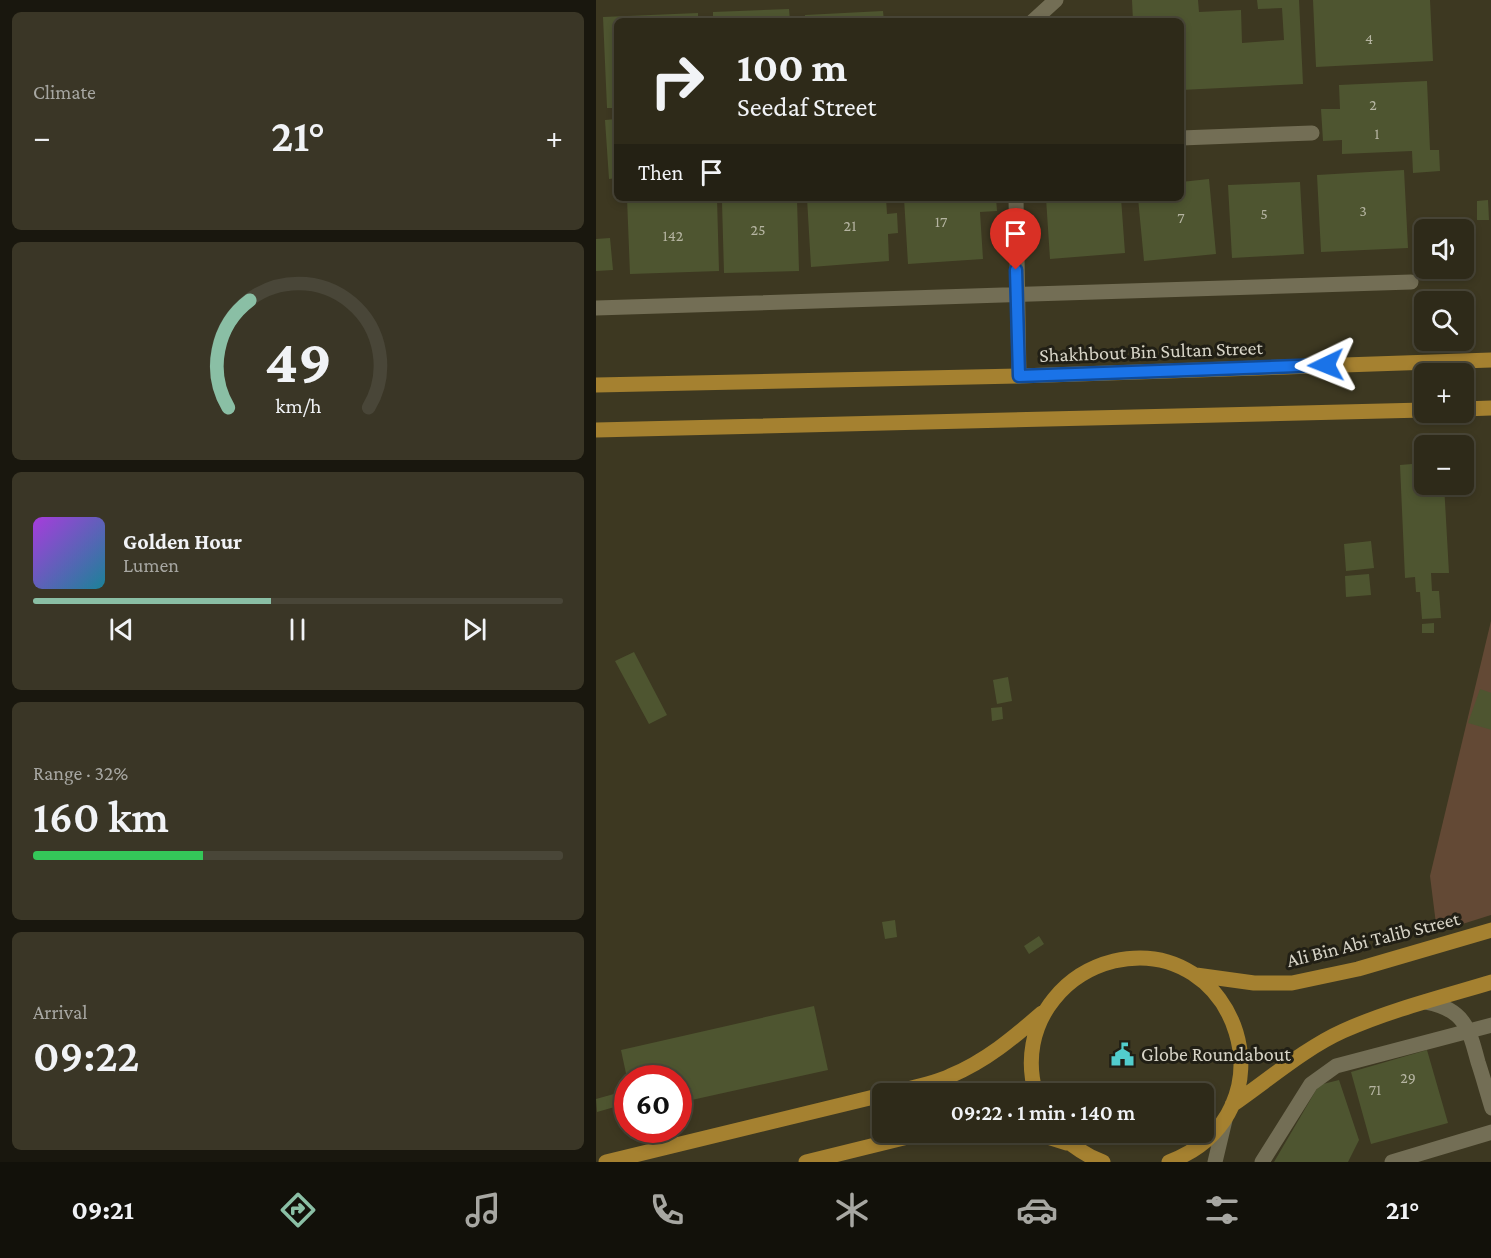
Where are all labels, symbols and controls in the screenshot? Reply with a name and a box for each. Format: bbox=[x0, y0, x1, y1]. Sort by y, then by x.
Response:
house number: 4 bbox=[1365, 30, 1373, 47]
icon: right bbox=[638, 42, 716, 120]
text: 100 m bbox=[737, 43, 847, 90]
text: Climate bbox=[33, 81, 96, 103]
text: Seedaf Street bbox=[737, 92, 876, 122]
house number: 2 bbox=[1369, 96, 1377, 113]
text: 21° bbox=[271, 111, 325, 161]
text: − bbox=[33, 118, 50, 155]
text: + bbox=[546, 118, 563, 155]
house number: 1 bbox=[1374, 125, 1380, 142]
icon: arrive bbox=[695, 156, 728, 189]
text: Then bbox=[638, 160, 683, 185]
house number: 3 bbox=[1359, 202, 1367, 219]
house number: 5 bbox=[1260, 205, 1268, 222]
pin bbox=[990, 208, 1041, 270]
house number: 7 bbox=[1177, 209, 1185, 226]
house number: 17 bbox=[935, 213, 948, 230]
house number: 21 bbox=[844, 217, 856, 234]
icon: arrive bbox=[999, 217, 1032, 250]
map controls bbox=[1414, 219, 1474, 495]
button: sound bbox=[1414, 219, 1474, 279]
house number: 25 bbox=[750, 221, 766, 238]
house number: 142 bbox=[663, 227, 684, 244]
button: search bbox=[1414, 291, 1474, 351]
text: 49 bbox=[264, 326, 332, 395]
position arrow bbox=[1294, 333, 1358, 397]
street label: Shakhbout Bin Sultan Street bbox=[1039, 336, 1264, 366]
button: + bbox=[1414, 363, 1474, 423]
text: km/h bbox=[275, 394, 322, 418]
button: − bbox=[1414, 435, 1474, 495]
text: Golden Hour bbox=[123, 529, 242, 554]
text: Lumen bbox=[123, 554, 179, 576]
icon: previous bbox=[105, 613, 138, 646]
icon: pause bbox=[281, 613, 314, 646]
icon: next bbox=[458, 613, 491, 646]
text: Range · 32% bbox=[33, 762, 128, 784]
text: 160 km bbox=[33, 792, 169, 842]
street label: Ali Bin Abi Talib Street bbox=[1284, 907, 1462, 971]
text: Arrival bbox=[33, 1001, 87, 1023]
text: 09:22 bbox=[33, 1031, 139, 1081]
public building icon: Globe Roundabout bbox=[1110, 1041, 1136, 1067]
place label: Globe Roundabout bbox=[1141, 1043, 1291, 1065]
speed limit sign: 60 bbox=[614, 1065, 692, 1143]
house number: 29 bbox=[1400, 1069, 1416, 1086]
house number: 71 bbox=[1369, 1081, 1381, 1098]
text: 09:22 · 1 min · 140 m bbox=[951, 1100, 1135, 1125]
icon: directions bbox=[277, 1189, 319, 1231]
icon: music bbox=[462, 1189, 504, 1231]
icon: phone bbox=[646, 1189, 688, 1231]
icon: climate bbox=[831, 1189, 873, 1231]
icon: car bbox=[1016, 1189, 1058, 1231]
icon: filters bbox=[1201, 1189, 1243, 1231]
text: 09:21 bbox=[71, 1195, 134, 1225]
text: 21° bbox=[1386, 1195, 1419, 1225]

